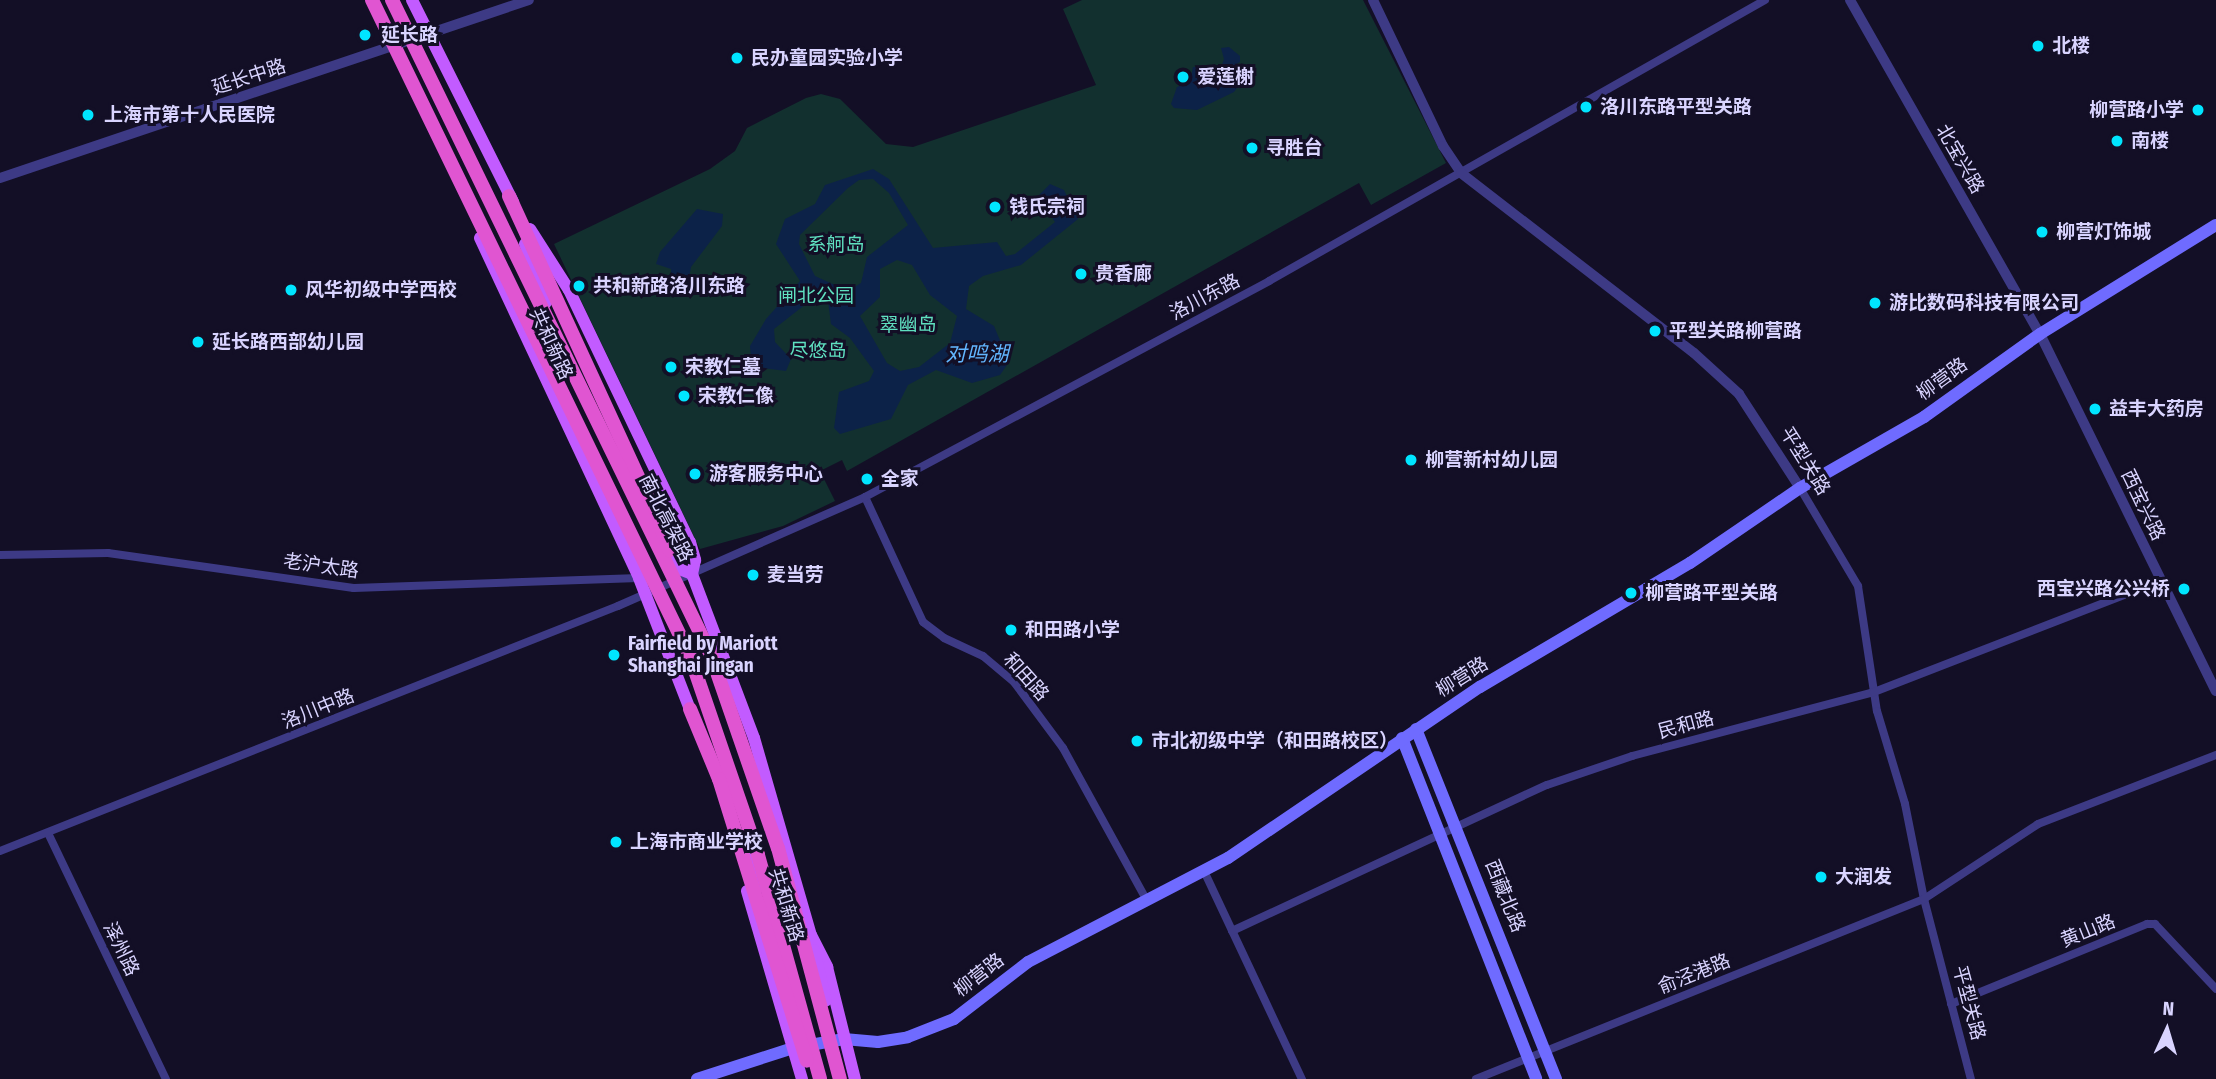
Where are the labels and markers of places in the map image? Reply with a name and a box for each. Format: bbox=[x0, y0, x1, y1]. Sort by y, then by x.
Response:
place label: 延长路 bbox=[381, 24, 438, 46]
marker: 延长路 bbox=[355, 25, 375, 45]
place label: 北楼 bbox=[2052, 35, 2090, 57]
marker: 北楼 bbox=[2030, 38, 2046, 54]
place label: 民办童园实验小学 bbox=[751, 47, 903, 69]
marker: 民办童园实验小学 bbox=[729, 50, 745, 66]
place label: 爱莲榭 bbox=[1197, 66, 1254, 88]
marker: 爱莲榭 bbox=[1175, 69, 1191, 85]
place label: 洛川东路平型关路 bbox=[1600, 96, 1752, 118]
marker: 洛川东路平型关路 bbox=[1578, 99, 1594, 115]
place label: 柳营路小学 bbox=[2089, 99, 2184, 121]
marker: 柳营路小学 bbox=[2190, 102, 2206, 118]
place label: 上海市第十人民医院 bbox=[104, 104, 275, 126]
marker: 上海市第十人民医院 bbox=[78, 105, 98, 125]
place label: 南楼 bbox=[2131, 130, 2169, 152]
marker: 南楼 bbox=[2109, 133, 2125, 149]
place label: 寻胜台 bbox=[1266, 137, 1323, 159]
marker: 寻胜台 bbox=[1244, 140, 1260, 156]
place label: 钱氏宗祠 bbox=[1009, 196, 1085, 218]
marker: 钱氏宗祠 bbox=[987, 199, 1003, 215]
place label: 柳营灯饰城 bbox=[2056, 221, 2151, 243]
marker: 柳营灯饰城 bbox=[2034, 224, 2050, 240]
place label: 贵香廊 bbox=[1095, 263, 1152, 285]
marker: 贵香廊 bbox=[1073, 266, 1089, 282]
place label: 共和新路洛川东路 bbox=[593, 275, 745, 297]
marker: 共和新路洛川东路 bbox=[571, 278, 587, 294]
place label: 风华初级中学西校 bbox=[305, 279, 457, 301]
marker: 风华初级中学西校 bbox=[283, 282, 299, 298]
place label: 游比数码科技有限公司 bbox=[1889, 292, 2079, 314]
marker: 游比数码科技有限公司 bbox=[1867, 295, 1883, 311]
place label: 平型关路柳营路 bbox=[1669, 320, 1802, 342]
marker: 平型关路柳营路 bbox=[1647, 323, 1663, 339]
place label: 延长路西部幼儿园 bbox=[212, 331, 364, 353]
marker: 延长路西部幼儿园 bbox=[190, 334, 206, 350]
place label: 宋教仁墓 bbox=[685, 356, 761, 378]
marker: 宋教仁墓 bbox=[663, 359, 679, 375]
place label: 宋教仁像 bbox=[698, 385, 774, 407]
marker: 宋教仁像 bbox=[676, 388, 692, 404]
place label: 益丰大药房 bbox=[2109, 398, 2204, 420]
marker: 益丰大药房 bbox=[2087, 401, 2103, 417]
place label: 柳营新村幼儿园 bbox=[1425, 449, 1558, 471]
marker: 柳营新村幼儿园 bbox=[1403, 452, 1419, 468]
place label: 游客服务中心 bbox=[709, 463, 823, 485]
marker: 游客服务中心 bbox=[687, 466, 703, 482]
place label: 全家 bbox=[881, 468, 919, 490]
marker: 全家 bbox=[859, 471, 875, 487]
place label: 麦当劳 bbox=[767, 564, 824, 586]
marker: 麦当劳 bbox=[745, 567, 761, 583]
place label: 西宝兴路公兴桥 bbox=[2037, 578, 2170, 600]
marker: 西宝兴路公兴桥 bbox=[2176, 581, 2192, 597]
place label: 柳营路平型关路 bbox=[1645, 582, 1778, 604]
marker: 柳营路平型关路 bbox=[1623, 585, 1639, 601]
place label: 和田路小学 bbox=[1025, 619, 1120, 641]
marker: 和田路小学 bbox=[1003, 622, 1019, 638]
place label: Fairfield by Mariott Shanghai Jingan bbox=[628, 633, 778, 677]
marker: Fairfield by Mariott Shanghai Jingan bbox=[606, 647, 622, 663]
place label: 市北初级中学（和田路校区） bbox=[1151, 730, 1398, 752]
marker: 市北初级中学（和田路校区） bbox=[1129, 733, 1145, 749]
place label: 上海市商业学校 bbox=[630, 831, 763, 853]
marker: 上海市商业学校 bbox=[608, 834, 624, 850]
place label: 大润发 bbox=[1835, 866, 1892, 888]
marker: 大润发 bbox=[1813, 869, 1829, 885]

